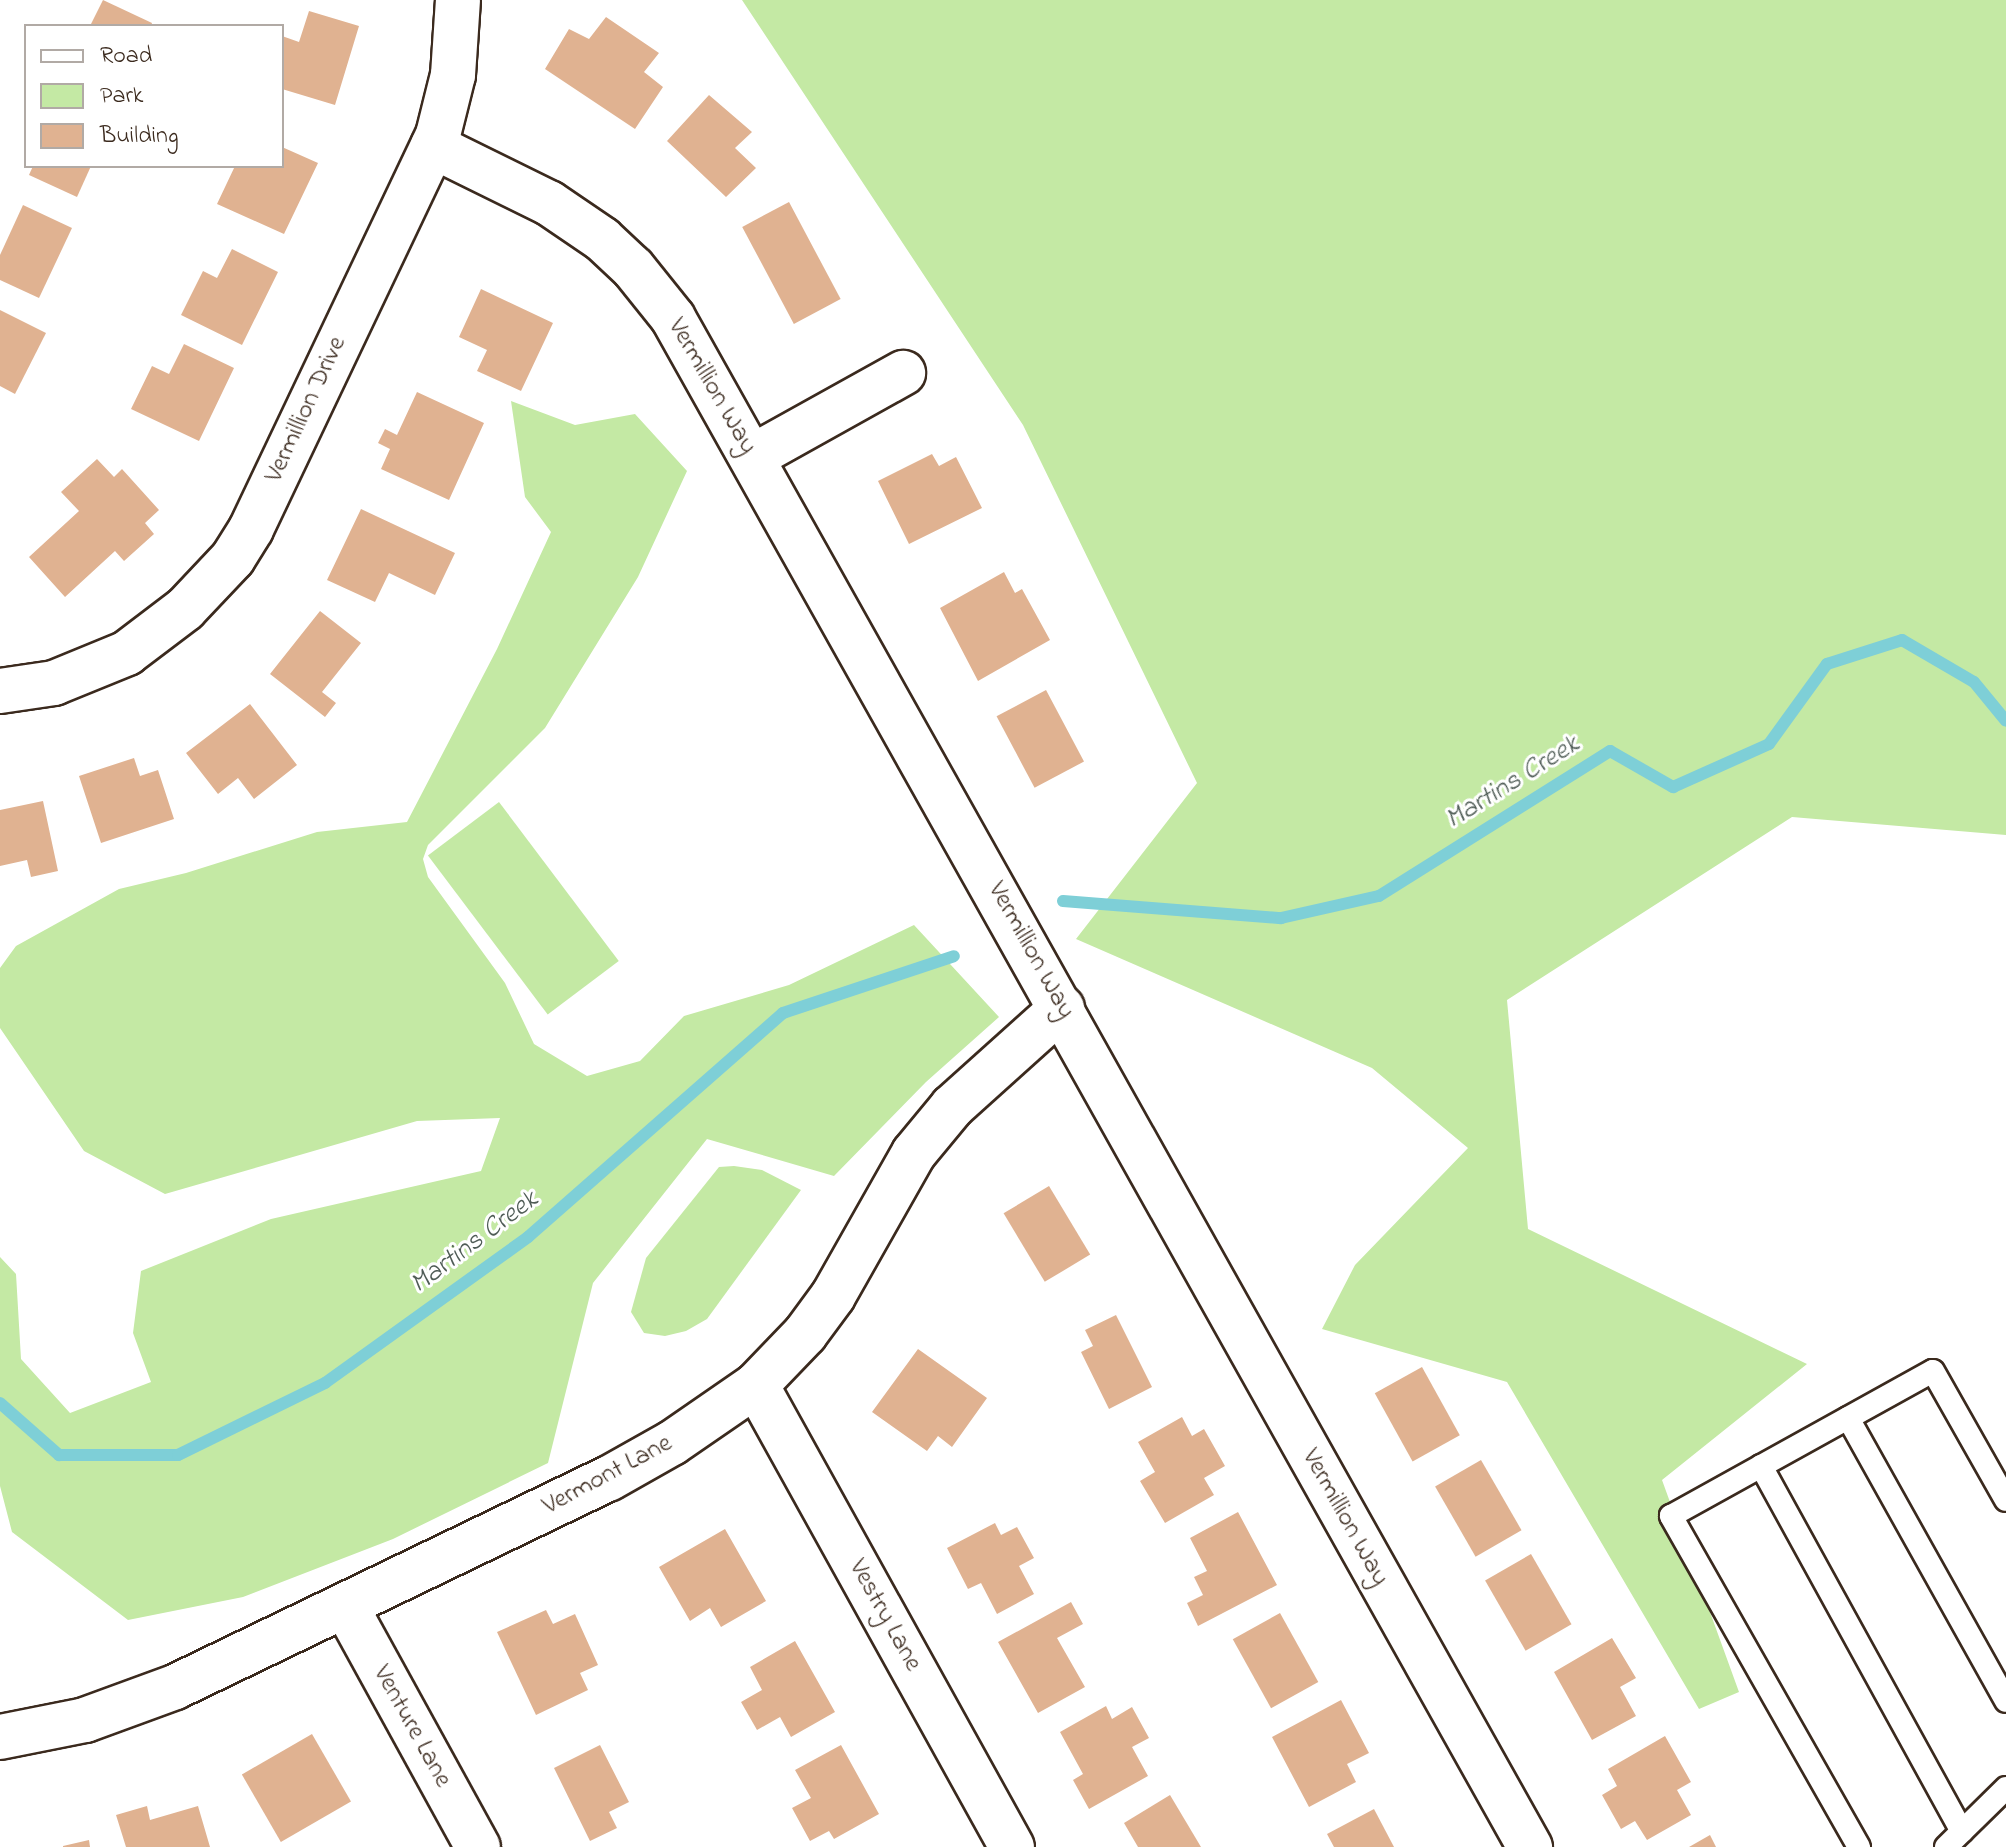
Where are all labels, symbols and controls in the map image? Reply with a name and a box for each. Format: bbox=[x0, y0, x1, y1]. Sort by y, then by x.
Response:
legend bbox=[24, 24, 284, 168]
text: Road bbox=[100, 39, 152, 74]
text: Park bbox=[100, 79, 143, 114]
text: Building bbox=[100, 119, 179, 154]
street label: Vermillion Way bbox=[660, 314, 762, 460]
street label: Vermillion Drive bbox=[260, 332, 354, 488]
water label: Martins Creek bbox=[1440, 729, 1586, 837]
street label: Vermillion Way bbox=[980, 877, 1080, 1025]
water label: Martins Creek bbox=[404, 1184, 546, 1302]
street label: Vermont Lane bbox=[538, 1429, 678, 1523]
street label: Vermillion Way bbox=[1294, 1444, 1394, 1592]
street label: Vestry Lane bbox=[841, 1555, 927, 1677]
street label: Venture Lane bbox=[365, 1661, 457, 1793]

